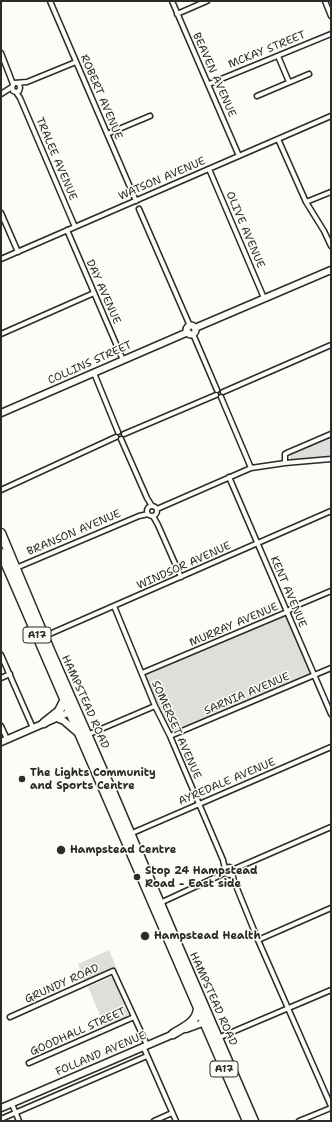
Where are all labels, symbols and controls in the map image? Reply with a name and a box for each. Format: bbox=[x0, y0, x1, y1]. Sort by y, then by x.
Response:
street label: MCKAY STREET bbox=[226, 28, 308, 72]
street label: BEAVEN AVENUE bbox=[189, 31, 239, 119]
street label: ROBERT AVENUE bbox=[77, 53, 125, 141]
street label: TRALEE AVENUE bbox=[33, 115, 79, 203]
street label: WATSON AVENUE bbox=[116, 155, 208, 203]
street label: OLIVE AVENUE bbox=[223, 190, 267, 270]
street label: DAY AVENUE bbox=[83, 258, 123, 326]
street label: COLLINS STREET bbox=[46, 339, 134, 387]
street label: BRANSON AVENUE bbox=[25, 507, 123, 559]
street label: WINDSOR AVENUE bbox=[135, 539, 233, 593]
street label: KENT AVENUE bbox=[267, 554, 309, 630]
street label: MURRAY AVENUE bbox=[188, 600, 280, 650]
road number: A17 bbox=[23, 627, 51, 643]
street label: HAMPSTEAD ROAD bbox=[58, 653, 112, 751]
street label: SARNIA AVENUE bbox=[202, 670, 292, 718]
street label: SOMERSET AVENUE bbox=[148, 679, 204, 781]
street label: AYREDALE AVENUE bbox=[177, 756, 277, 808]
place label: The Lights Community and Sports Centre bbox=[30, 766, 156, 792]
marker: The Lights Community and Sports Centre bbox=[17, 774, 27, 784]
place label: Hampstead Centre bbox=[70, 843, 176, 857]
marker: Hampstead Centre bbox=[55, 844, 67, 856]
place label: Stop 24 Hampstead Road - East side bbox=[145, 864, 258, 890]
marker: Stop 24 Hampstead Road - East side bbox=[132, 872, 142, 882]
place label: Hampstead Health bbox=[154, 929, 261, 943]
marker: Hampstead Health bbox=[139, 930, 151, 942]
street label: HAMPSTEAD ROAD bbox=[186, 950, 240, 1048]
street label: GRUNDY ROAD bbox=[23, 962, 101, 1006]
street label: GOODHALL STREET bbox=[28, 1005, 128, 1059]
street label: FOLLAND AVENUE bbox=[54, 1029, 148, 1079]
road number: A17 bbox=[210, 1061, 238, 1077]

